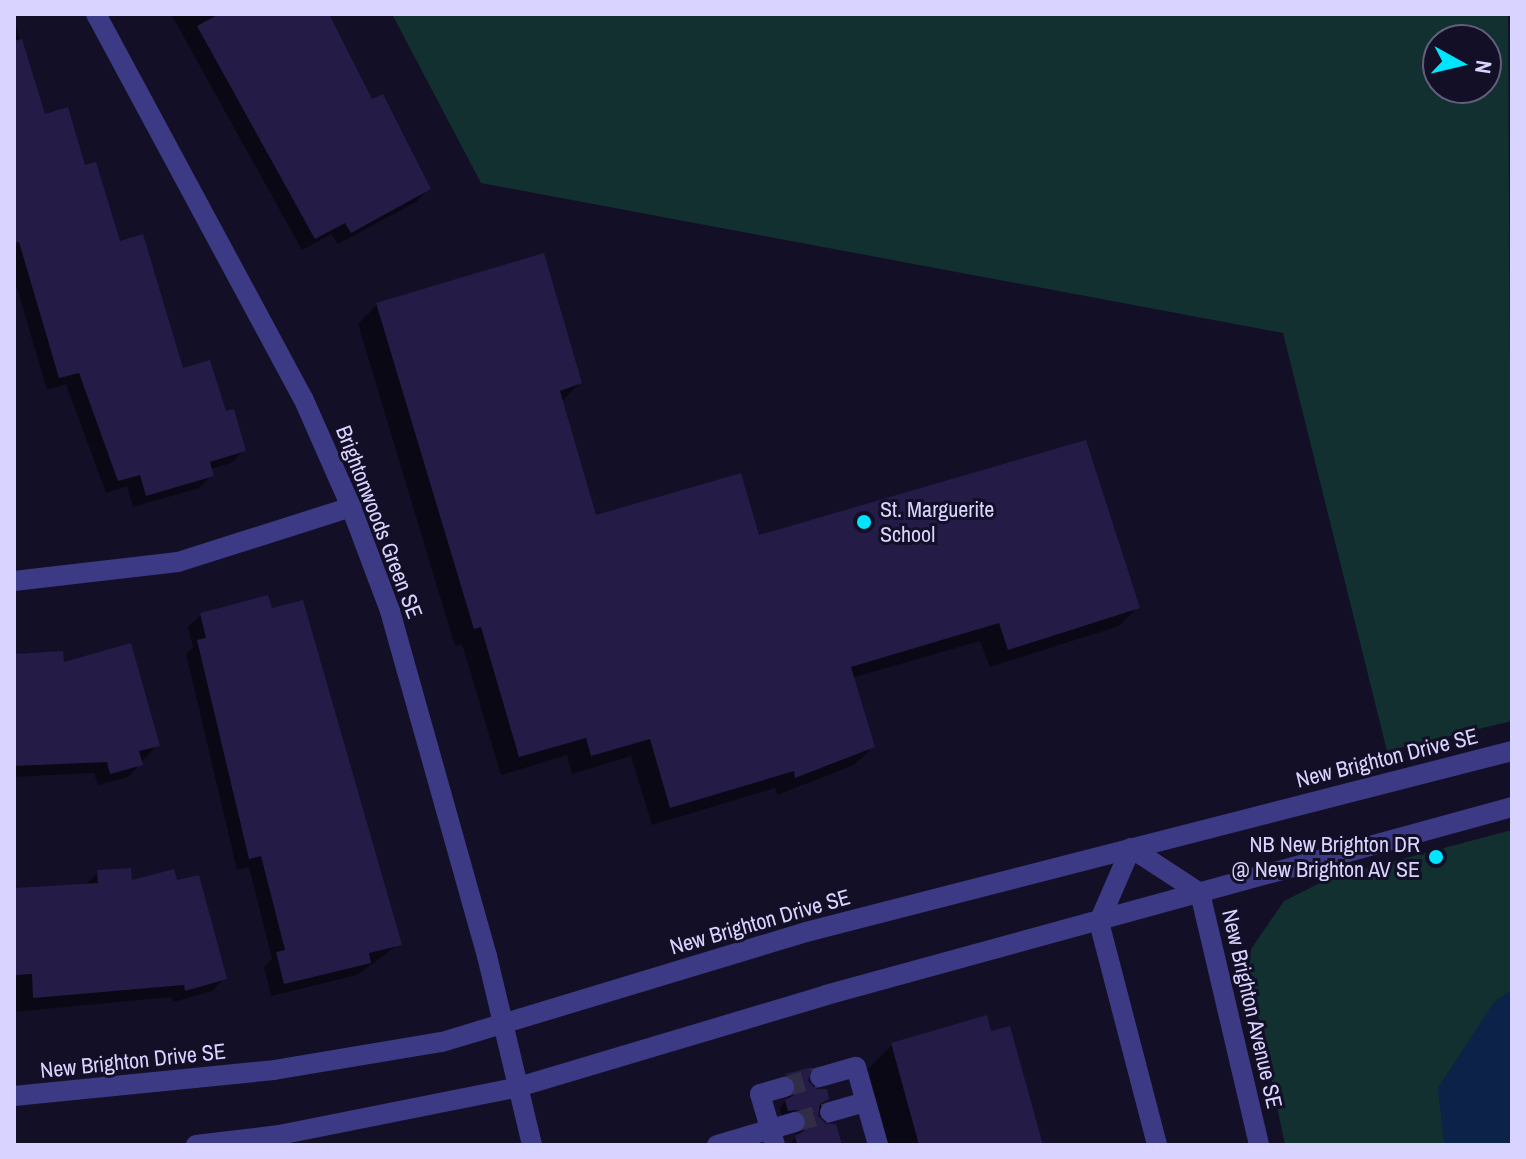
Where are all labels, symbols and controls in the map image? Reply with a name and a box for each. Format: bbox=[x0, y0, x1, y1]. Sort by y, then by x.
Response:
north arrow bbox=[1422, 24, 1502, 104]
text: N bbox=[1468, 59, 1500, 76]
street label: Brightonwoods Green SE bbox=[330, 422, 428, 622]
place label: St. Marguerite School bbox=[880, 496, 994, 548]
marker: St. Marguerite School bbox=[855, 513, 873, 531]
street label: New Brighton Drive SE bbox=[1293, 723, 1481, 793]
place label: NB New Brighton DR @ New Brighton AV SE bbox=[1231, 831, 1420, 882]
marker: NB New Brighton DR @ New Brighton AV SE bbox=[1427, 848, 1445, 866]
street label: New Brighton Drive SE bbox=[667, 884, 853, 960]
street label: New Brighton Avenue SE bbox=[1216, 907, 1288, 1111]
street label: New Brighton Drive SE bbox=[39, 1038, 227, 1084]

